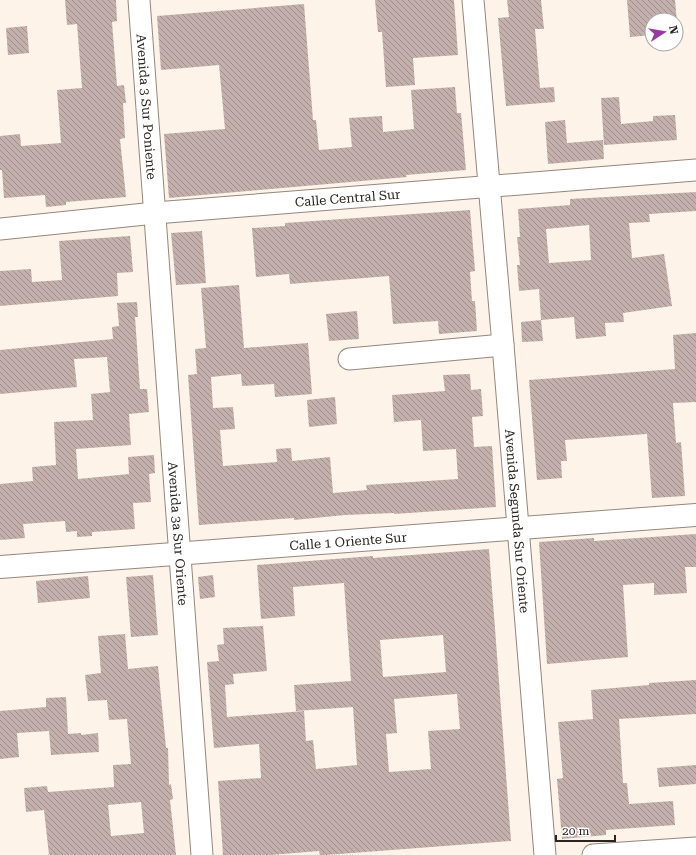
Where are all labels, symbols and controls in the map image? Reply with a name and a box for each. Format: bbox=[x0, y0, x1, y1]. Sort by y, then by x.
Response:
north arrow bbox=[644, 12, 684, 52]
text: N bbox=[666, 25, 681, 36]
street label: Avenida 3 Sur Poniente bbox=[134, 33, 159, 180]
street label: Calle Central Sur bbox=[294, 186, 402, 210]
street label: Avenida Segunda Sur Oriente bbox=[502, 429, 532, 614]
street label: Avenida 3a Sur Oriente bbox=[165, 461, 191, 606]
street label: Calle 1 Oriente Sur bbox=[289, 530, 408, 553]
scale bar bbox=[556, 817, 615, 843]
text: 20 m bbox=[562, 824, 589, 838]

